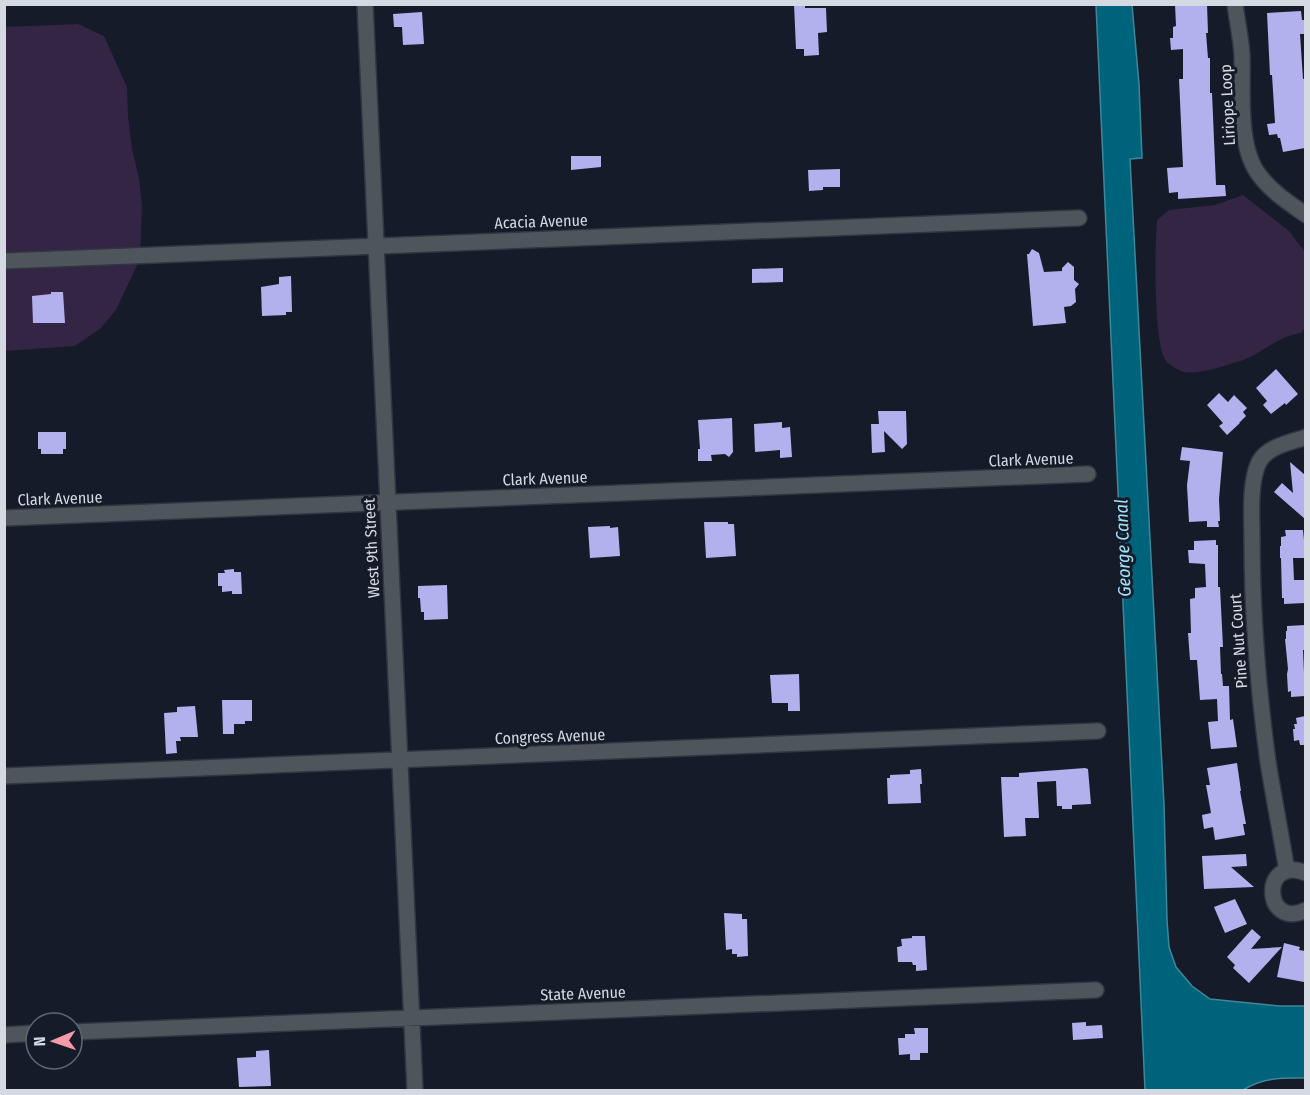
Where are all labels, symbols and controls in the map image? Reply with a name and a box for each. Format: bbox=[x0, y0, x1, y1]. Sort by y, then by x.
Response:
street label: Liriope Loop bbox=[1216, 64, 1239, 146]
street label: Acacia Avenue bbox=[494, 210, 588, 233]
street label: Clark Avenue bbox=[988, 449, 1074, 470]
street label: Clark Avenue bbox=[502, 468, 588, 489]
street label: Clark Avenue bbox=[17, 488, 103, 509]
street label: West 9th Street bbox=[359, 497, 384, 598]
water label: George Canal bbox=[1110, 499, 1136, 597]
street label: Pine Nut Court bbox=[1226, 592, 1251, 689]
street label: Congress Avenue bbox=[494, 725, 606, 748]
street label: State Avenue bbox=[540, 983, 626, 1004]
north arrow bbox=[24, 1011, 84, 1071]
text: N bbox=[30, 1036, 49, 1047]

